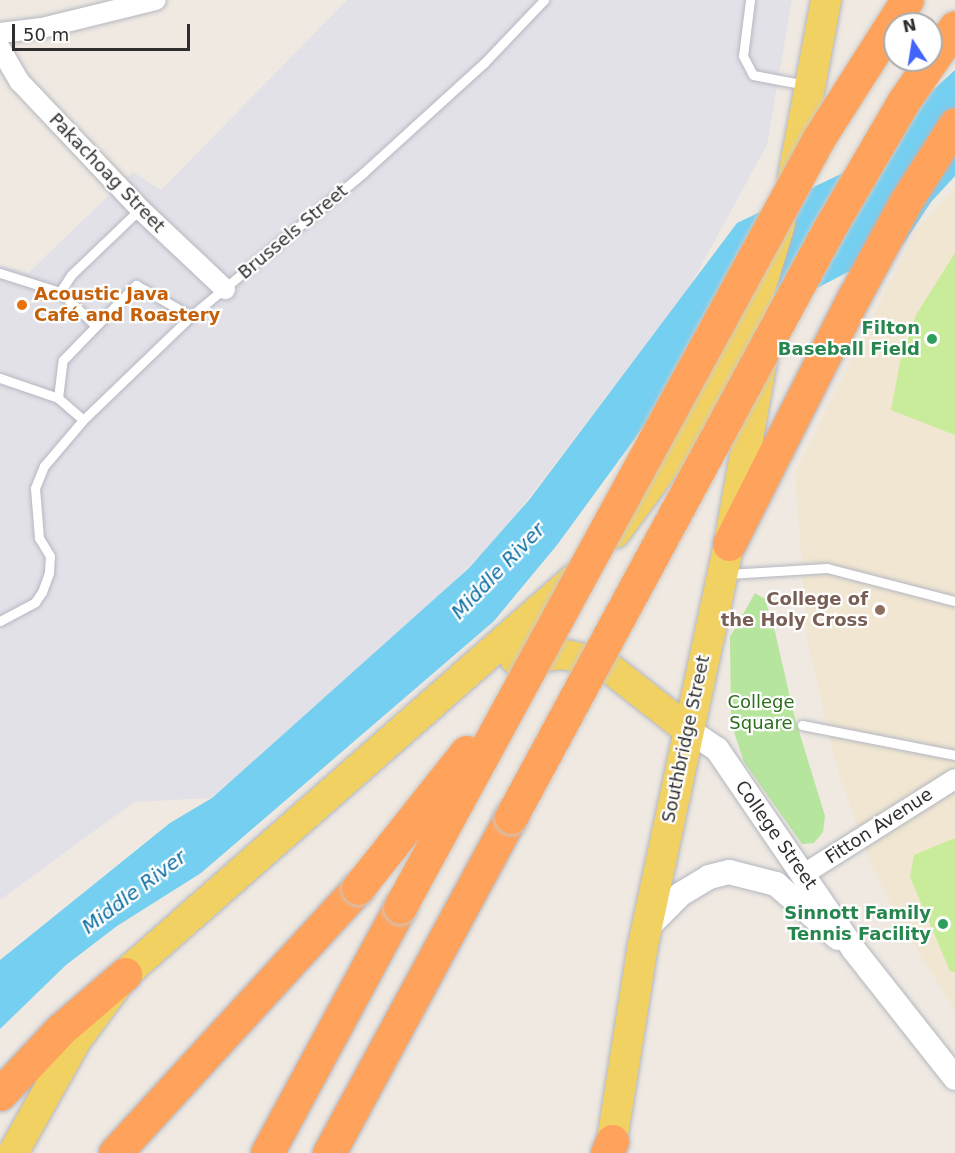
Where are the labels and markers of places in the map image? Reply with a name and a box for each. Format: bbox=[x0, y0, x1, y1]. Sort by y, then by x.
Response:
place label: Acoustic Java Café and Roastery bbox=[34, 284, 220, 326]
marker: Acoustic Java Café and Roastery bbox=[15, 298, 29, 312]
place label: Filton Baseball Field bbox=[778, 318, 920, 360]
marker: Filton Baseball Field bbox=[925, 332, 939, 346]
place label: College of the Holy Cross bbox=[721, 589, 868, 632]
marker: College of the Holy Cross bbox=[873, 603, 887, 617]
place label: Sinnott Family Tennis Facility bbox=[784, 903, 931, 946]
marker: Sinnott Family Tennis Facility bbox=[936, 917, 950, 931]

